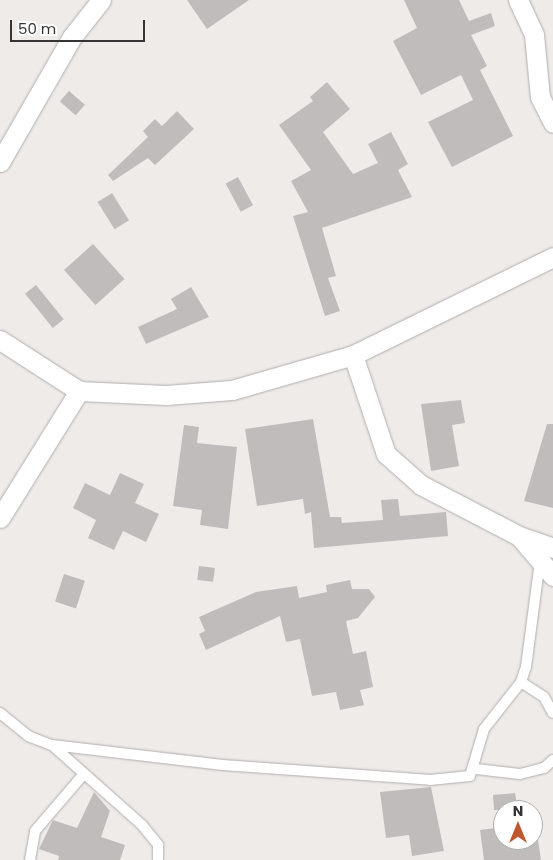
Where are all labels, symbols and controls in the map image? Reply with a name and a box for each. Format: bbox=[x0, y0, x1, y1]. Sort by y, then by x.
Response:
scale bar bbox=[12, 10, 148, 42]
text: 50 m bbox=[18, 18, 56, 39]
north arrow bbox=[493, 800, 543, 850]
text: N bbox=[513, 801, 523, 821]

